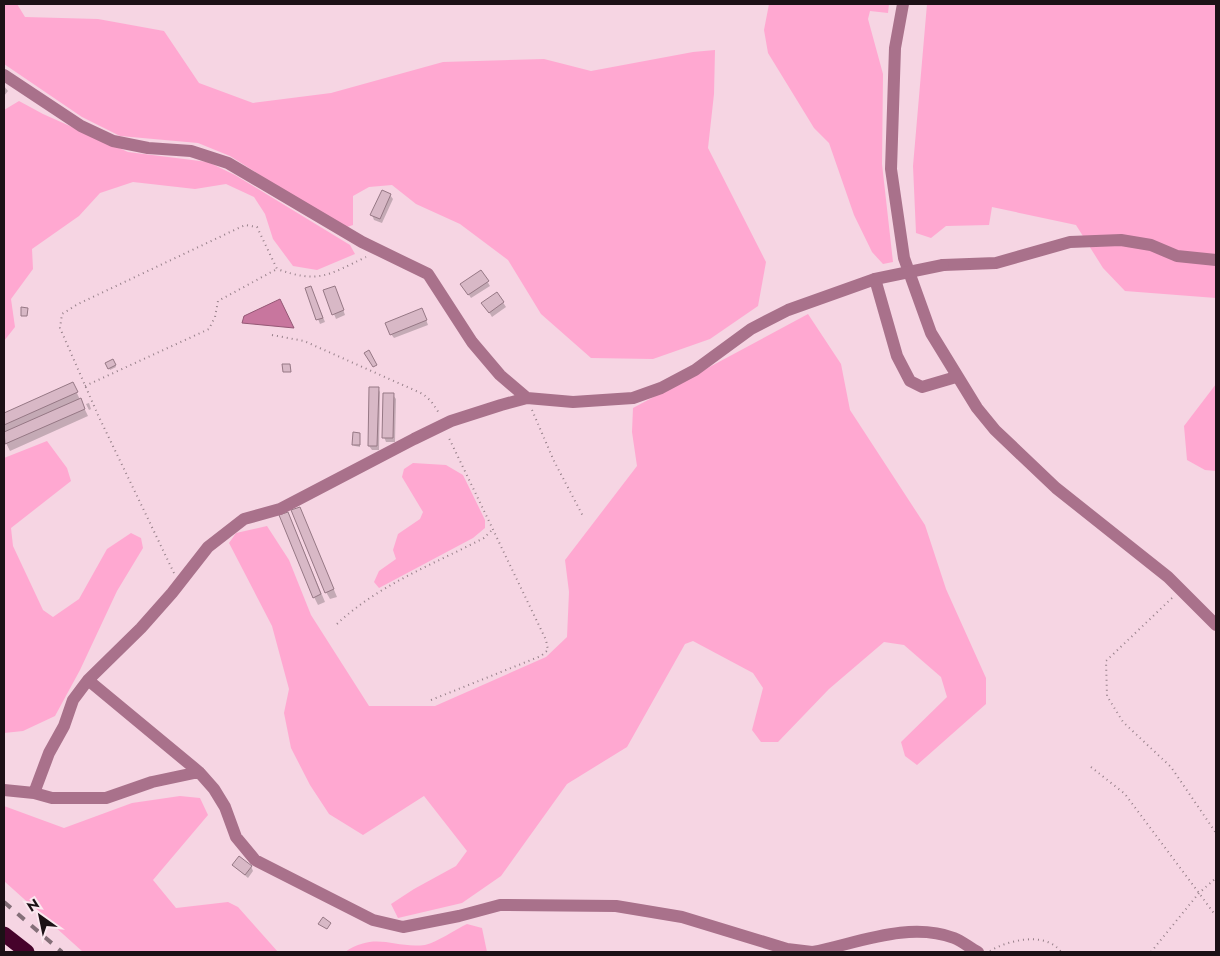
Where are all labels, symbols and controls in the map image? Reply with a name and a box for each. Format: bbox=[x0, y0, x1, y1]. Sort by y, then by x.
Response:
north arrow bbox=[15, 891, 65, 941]
text: N bbox=[23, 894, 43, 917]

